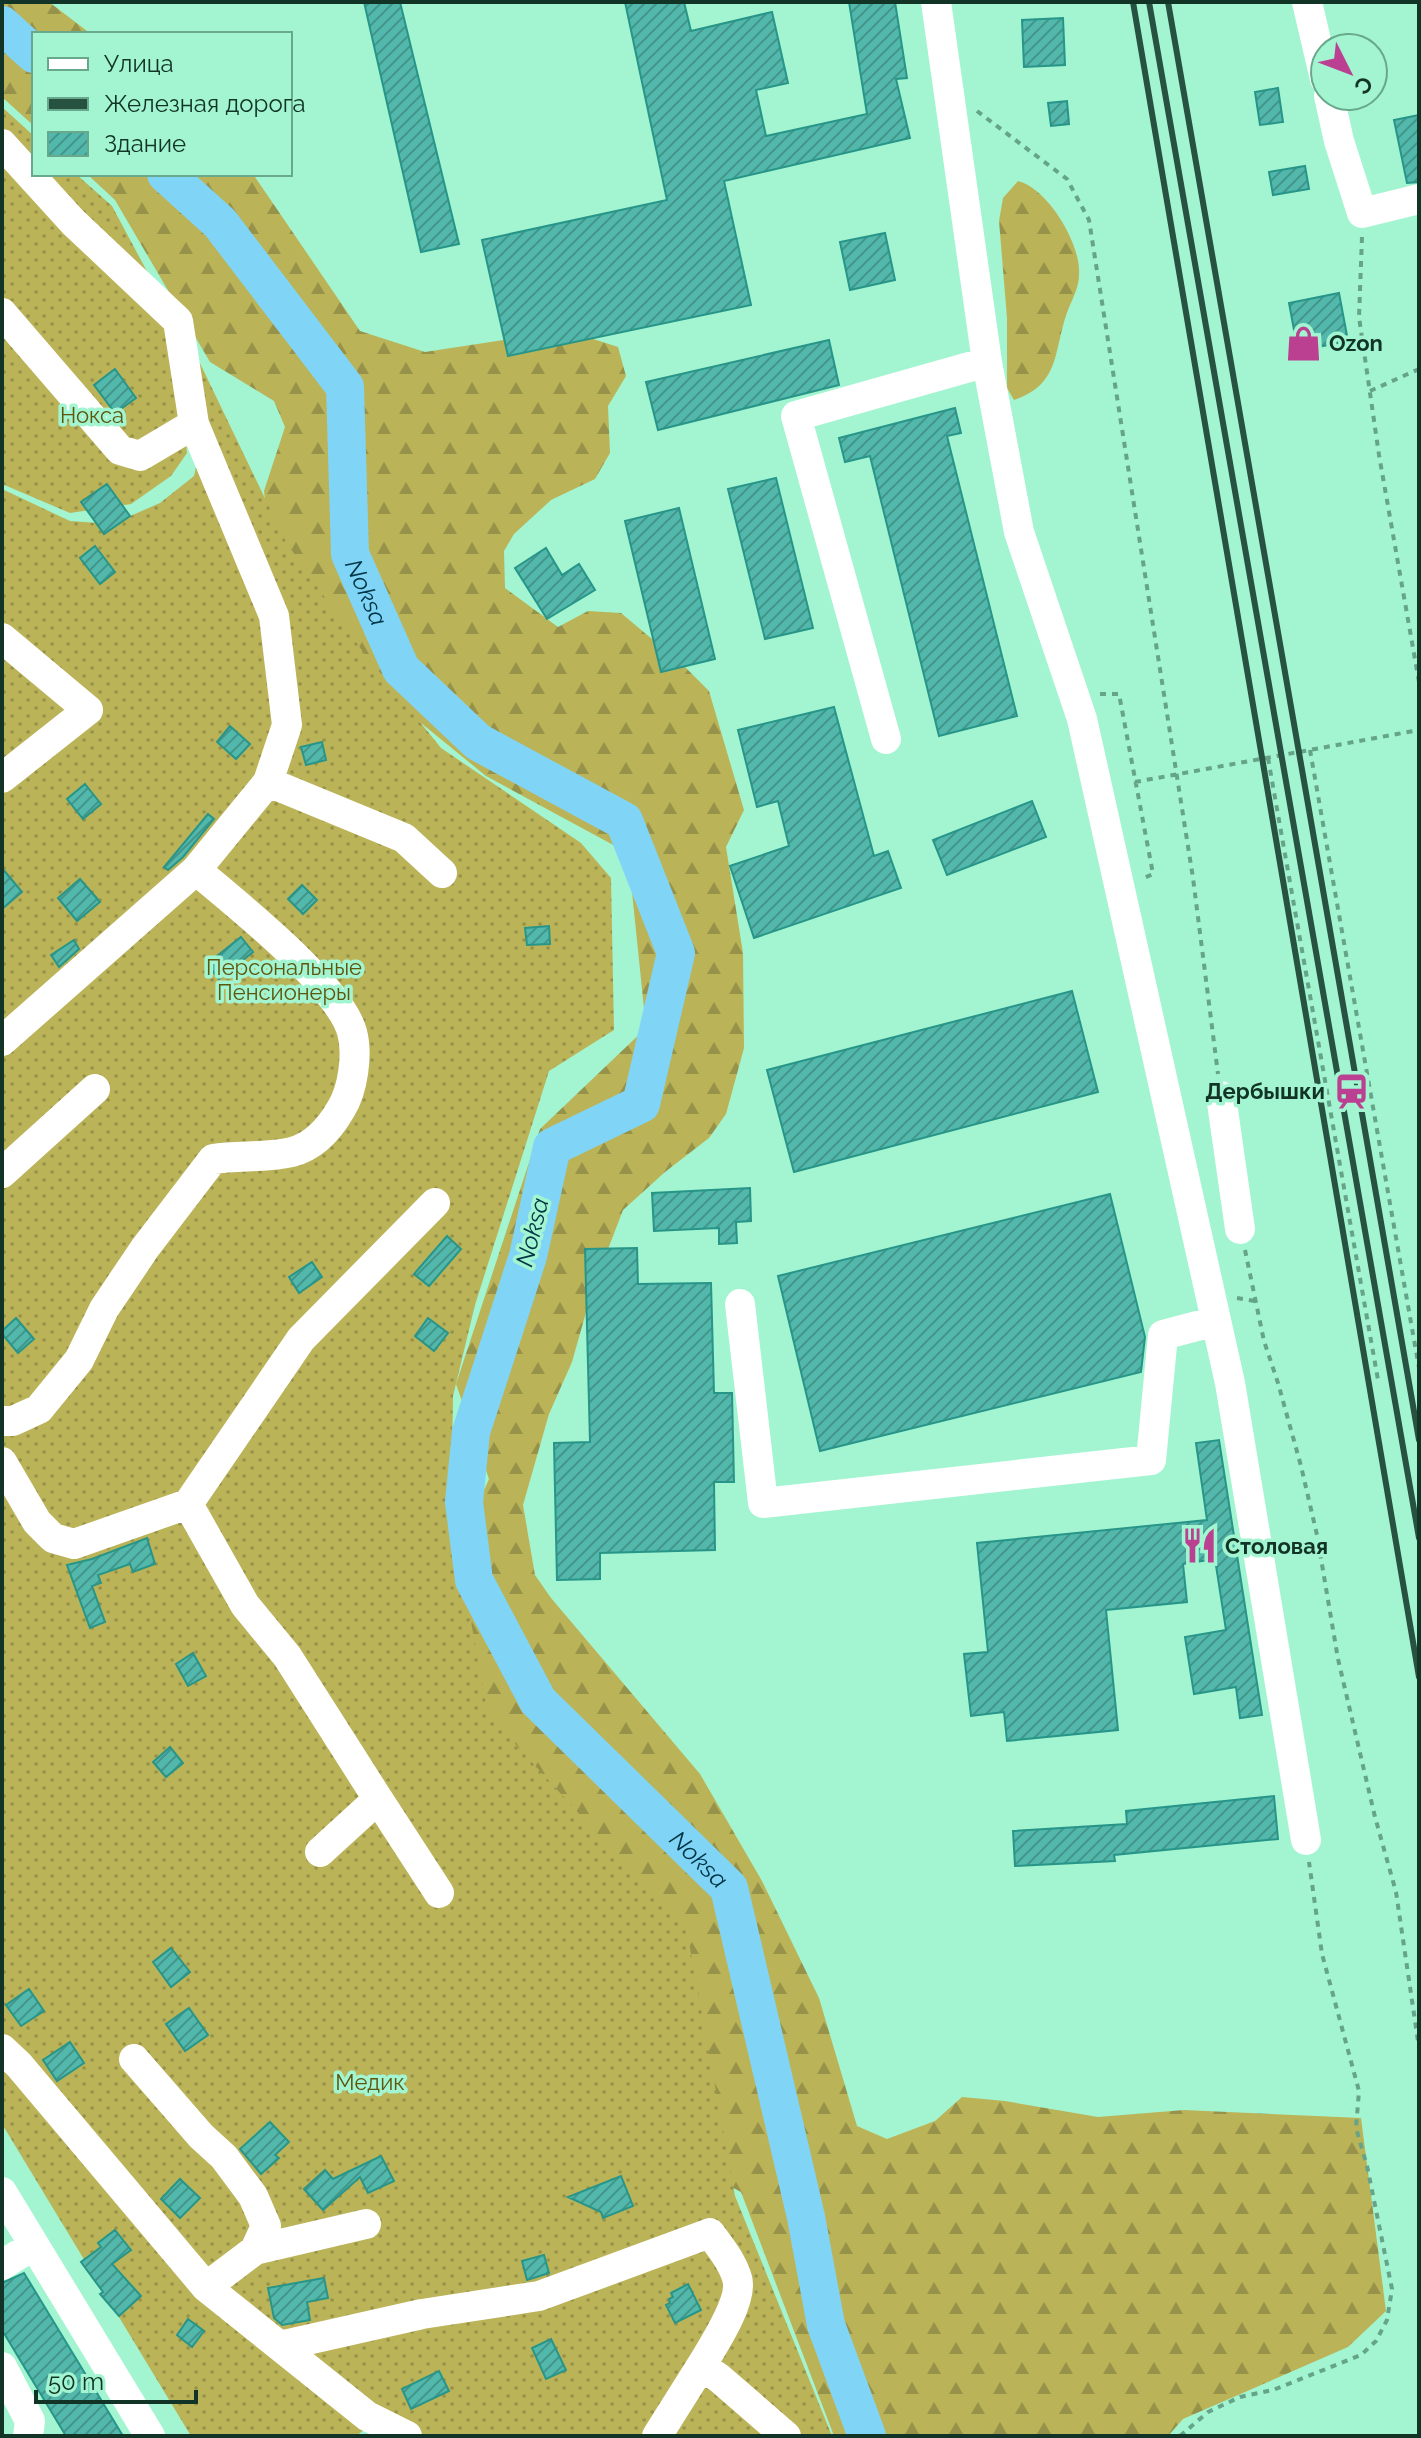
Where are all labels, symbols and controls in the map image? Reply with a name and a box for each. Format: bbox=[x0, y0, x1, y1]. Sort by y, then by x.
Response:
legend bbox=[32, 32, 292, 176]
north arrow bbox=[1309, 32, 1389, 112]
text: Улица bbox=[104, 49, 174, 78]
text: С bbox=[1349, 71, 1379, 100]
text: Железная дорога bbox=[104, 89, 305, 118]
text: Здание bbox=[104, 129, 186, 158]
shop icon: Ozon bbox=[1284, 324, 1322, 362]
place label: Ozon bbox=[1329, 330, 1383, 356]
park label: Нокса bbox=[60, 402, 124, 428]
water label: Noksa bbox=[340, 554, 394, 630]
park label: Персональные Пенсионеры bbox=[206, 954, 362, 1005]
station icon: Дербышки bbox=[1332, 1072, 1370, 1110]
place label: Дербышки bbox=[1205, 1078, 1325, 1104]
water label: Noksa bbox=[509, 1195, 555, 1269]
restaurant icon: Столовая bbox=[1180, 1527, 1218, 1565]
place label: Столовая bbox=[1225, 1533, 1328, 1559]
water label: Noksa bbox=[664, 1824, 734, 1894]
park label: Медик bbox=[335, 2069, 405, 2095]
scale bar bbox=[36, 2354, 196, 2404]
text: 50 m bbox=[48, 2367, 104, 2396]

